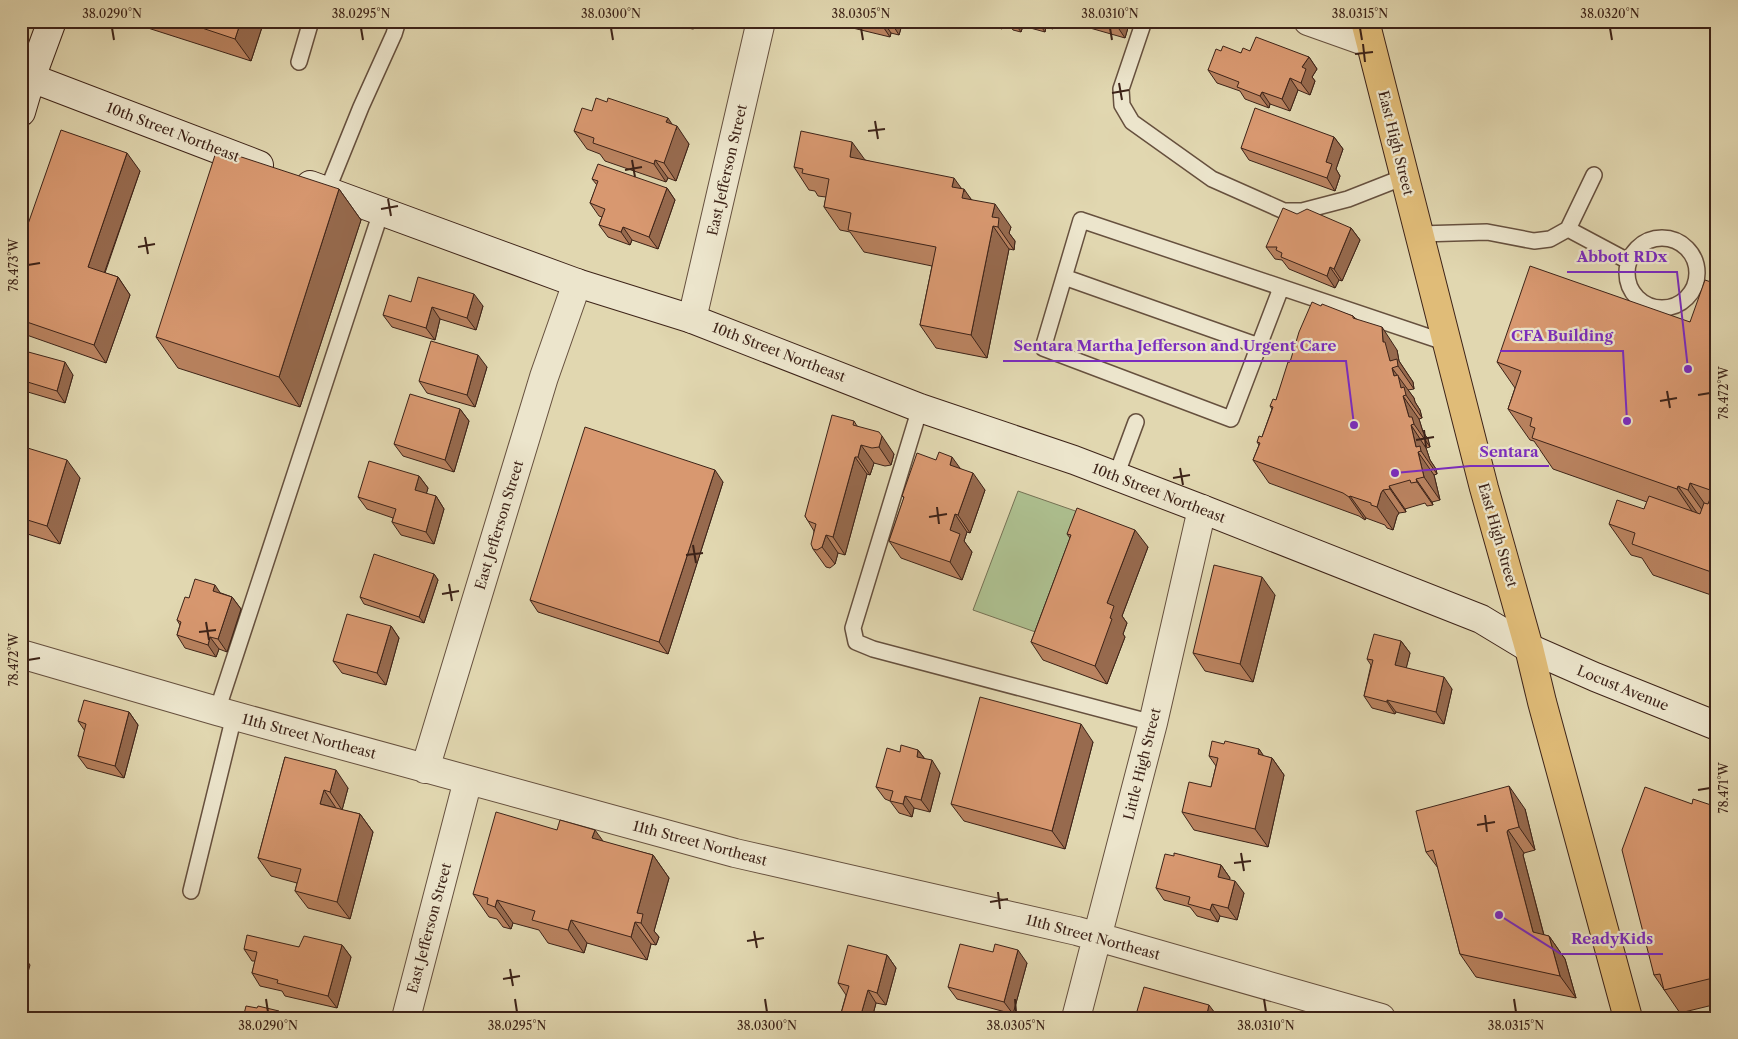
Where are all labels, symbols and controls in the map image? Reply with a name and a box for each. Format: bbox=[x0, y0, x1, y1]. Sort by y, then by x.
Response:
text: 38.0290°N bbox=[82, 6, 142, 21]
text: 38.0295°N bbox=[332, 6, 390, 21]
text: 38.0300°N bbox=[581, 6, 641, 21]
text: 38.0305°N bbox=[832, 6, 891, 21]
text: 38.0310°N bbox=[1081, 6, 1139, 21]
text: 38.0315°N bbox=[1332, 6, 1388, 21]
text: 38.0320°N bbox=[1580, 6, 1640, 21]
street label: East High Street bbox=[1374, 89, 1418, 197]
street label: 10th Street Northeast bbox=[104, 98, 242, 166]
street label: East Jefferson Street bbox=[703, 102, 751, 238]
text: 78.473°W bbox=[6, 238, 21, 291]
callout: Abbott RDx bbox=[1567, 242, 1677, 272]
text: Abbott RDx bbox=[1576, 247, 1668, 266]
street label: 10th Street Northeast bbox=[710, 318, 848, 386]
callout: CFA Building bbox=[1500, 321, 1623, 351]
text: CFA Building bbox=[1511, 326, 1613, 345]
callout: Sentara Martha Jefferson and Urgent Care bbox=[1003, 331, 1346, 361]
text: Sentara Martha Jefferson and Urgent Care bbox=[1014, 336, 1336, 355]
text: 78.472°W bbox=[1716, 366, 1731, 420]
callout: Sentara bbox=[1470, 436, 1549, 466]
text: Sentara bbox=[1479, 442, 1539, 461]
street label: East Jefferson Street bbox=[471, 458, 527, 592]
street label: 10th Street Northeast bbox=[1090, 459, 1228, 527]
street label: East High Street bbox=[1475, 481, 1521, 589]
text: 78.472°W bbox=[6, 633, 21, 687]
street label: Locust Avenue bbox=[1574, 661, 1672, 715]
street label: Little High Street bbox=[1119, 706, 1165, 822]
street label: 11th Street Northeast bbox=[240, 709, 378, 763]
text: 78.471°W bbox=[1716, 762, 1731, 814]
street label: 11th Street Northeast bbox=[631, 816, 769, 870]
street label: East Jefferson Street bbox=[403, 861, 455, 995]
street label: 11th Street Northeast bbox=[1024, 910, 1162, 964]
callout: ReadyKids bbox=[1561, 924, 1663, 954]
text: ReadyKids bbox=[1571, 929, 1653, 948]
text: 38.0290°N bbox=[238, 1018, 298, 1033]
text: 38.0295°N bbox=[488, 1018, 546, 1033]
text: 38.0300°N bbox=[737, 1018, 797, 1033]
text: 38.0305°N bbox=[987, 1018, 1046, 1033]
text: 38.0310°N bbox=[1237, 1018, 1295, 1033]
text: 38.0315°N bbox=[1488, 1018, 1544, 1033]

